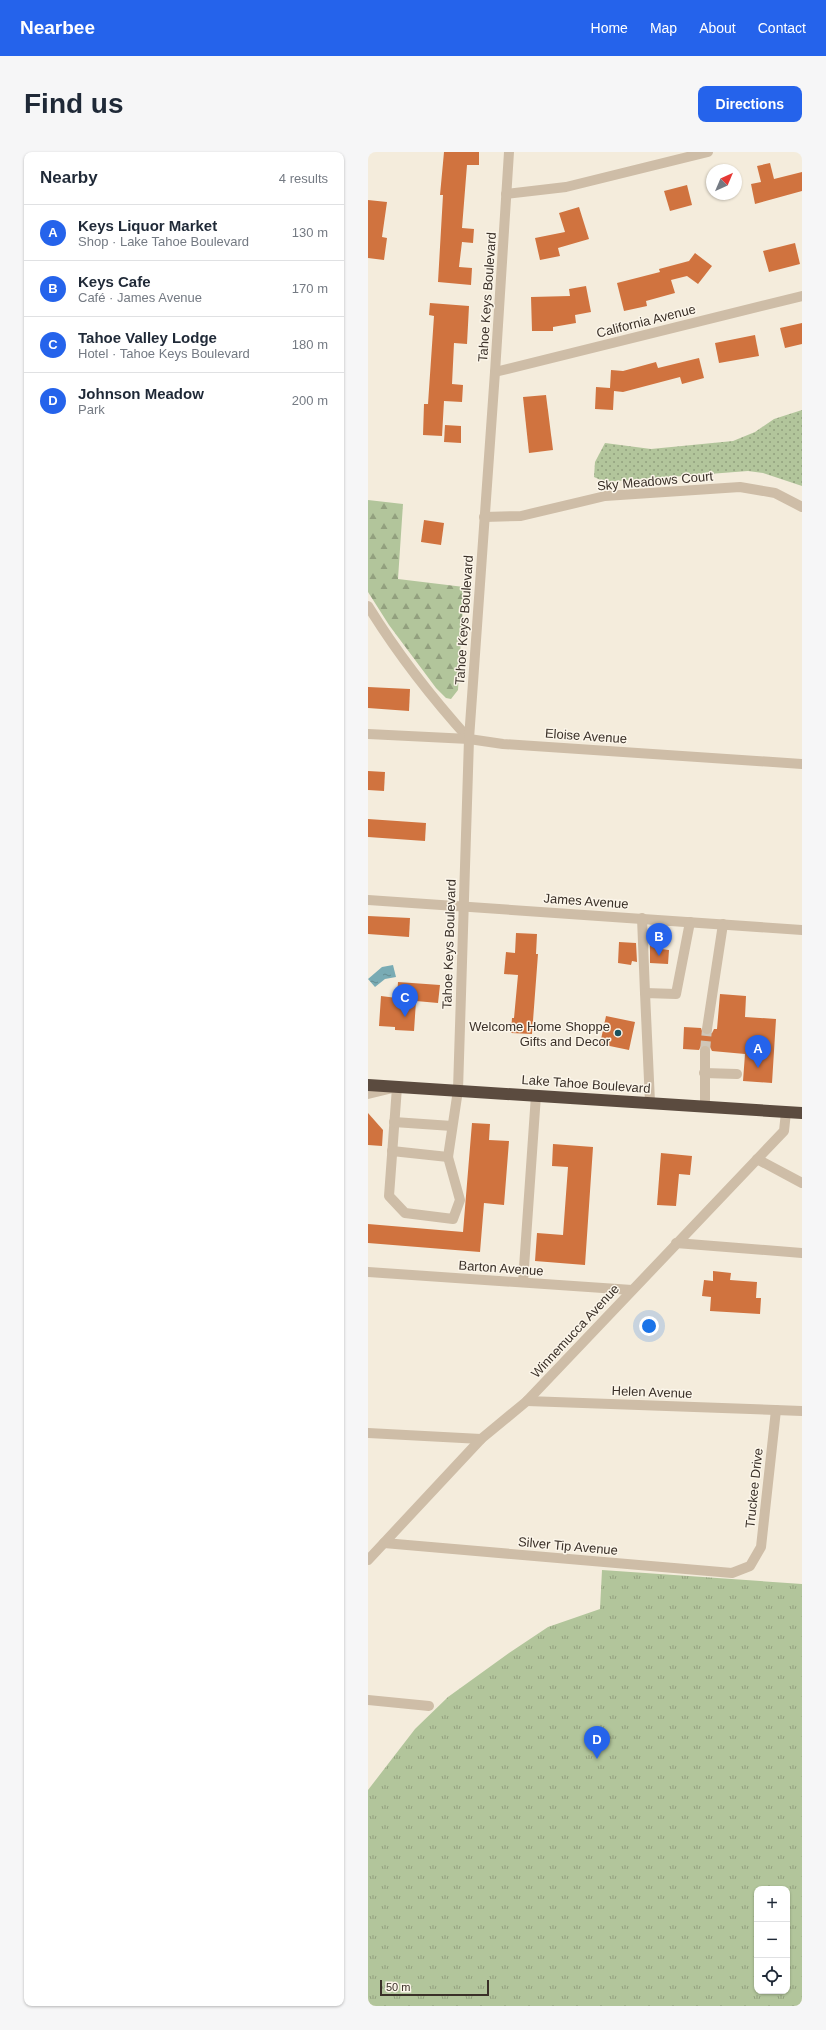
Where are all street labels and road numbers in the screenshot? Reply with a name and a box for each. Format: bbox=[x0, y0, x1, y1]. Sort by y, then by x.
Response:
street label: Tahoe Keys Boulevard bbox=[475, 232, 499, 362]
street label: California Avenue bbox=[595, 301, 697, 341]
street label: Sky Meadows Court bbox=[596, 468, 714, 494]
street label: Tahoe Keys Boulevard bbox=[452, 555, 476, 685]
street label: Eloise Avenue bbox=[544, 726, 628, 746]
street label: Tahoe Keys Boulevard bbox=[439, 879, 459, 1009]
street label: James Avenue bbox=[543, 891, 629, 911]
street label: Lake Tahoe Boulevard bbox=[521, 1072, 651, 1096]
street label: Barton Avenue bbox=[458, 1258, 544, 1278]
street label: Winnemucca Avenue bbox=[528, 1281, 622, 1381]
street label: Helen Avenue bbox=[611, 1383, 693, 1401]
street label: Truckee Drive bbox=[742, 1447, 766, 1529]
street label: Silver Tip Avenue bbox=[517, 1534, 619, 1558]

